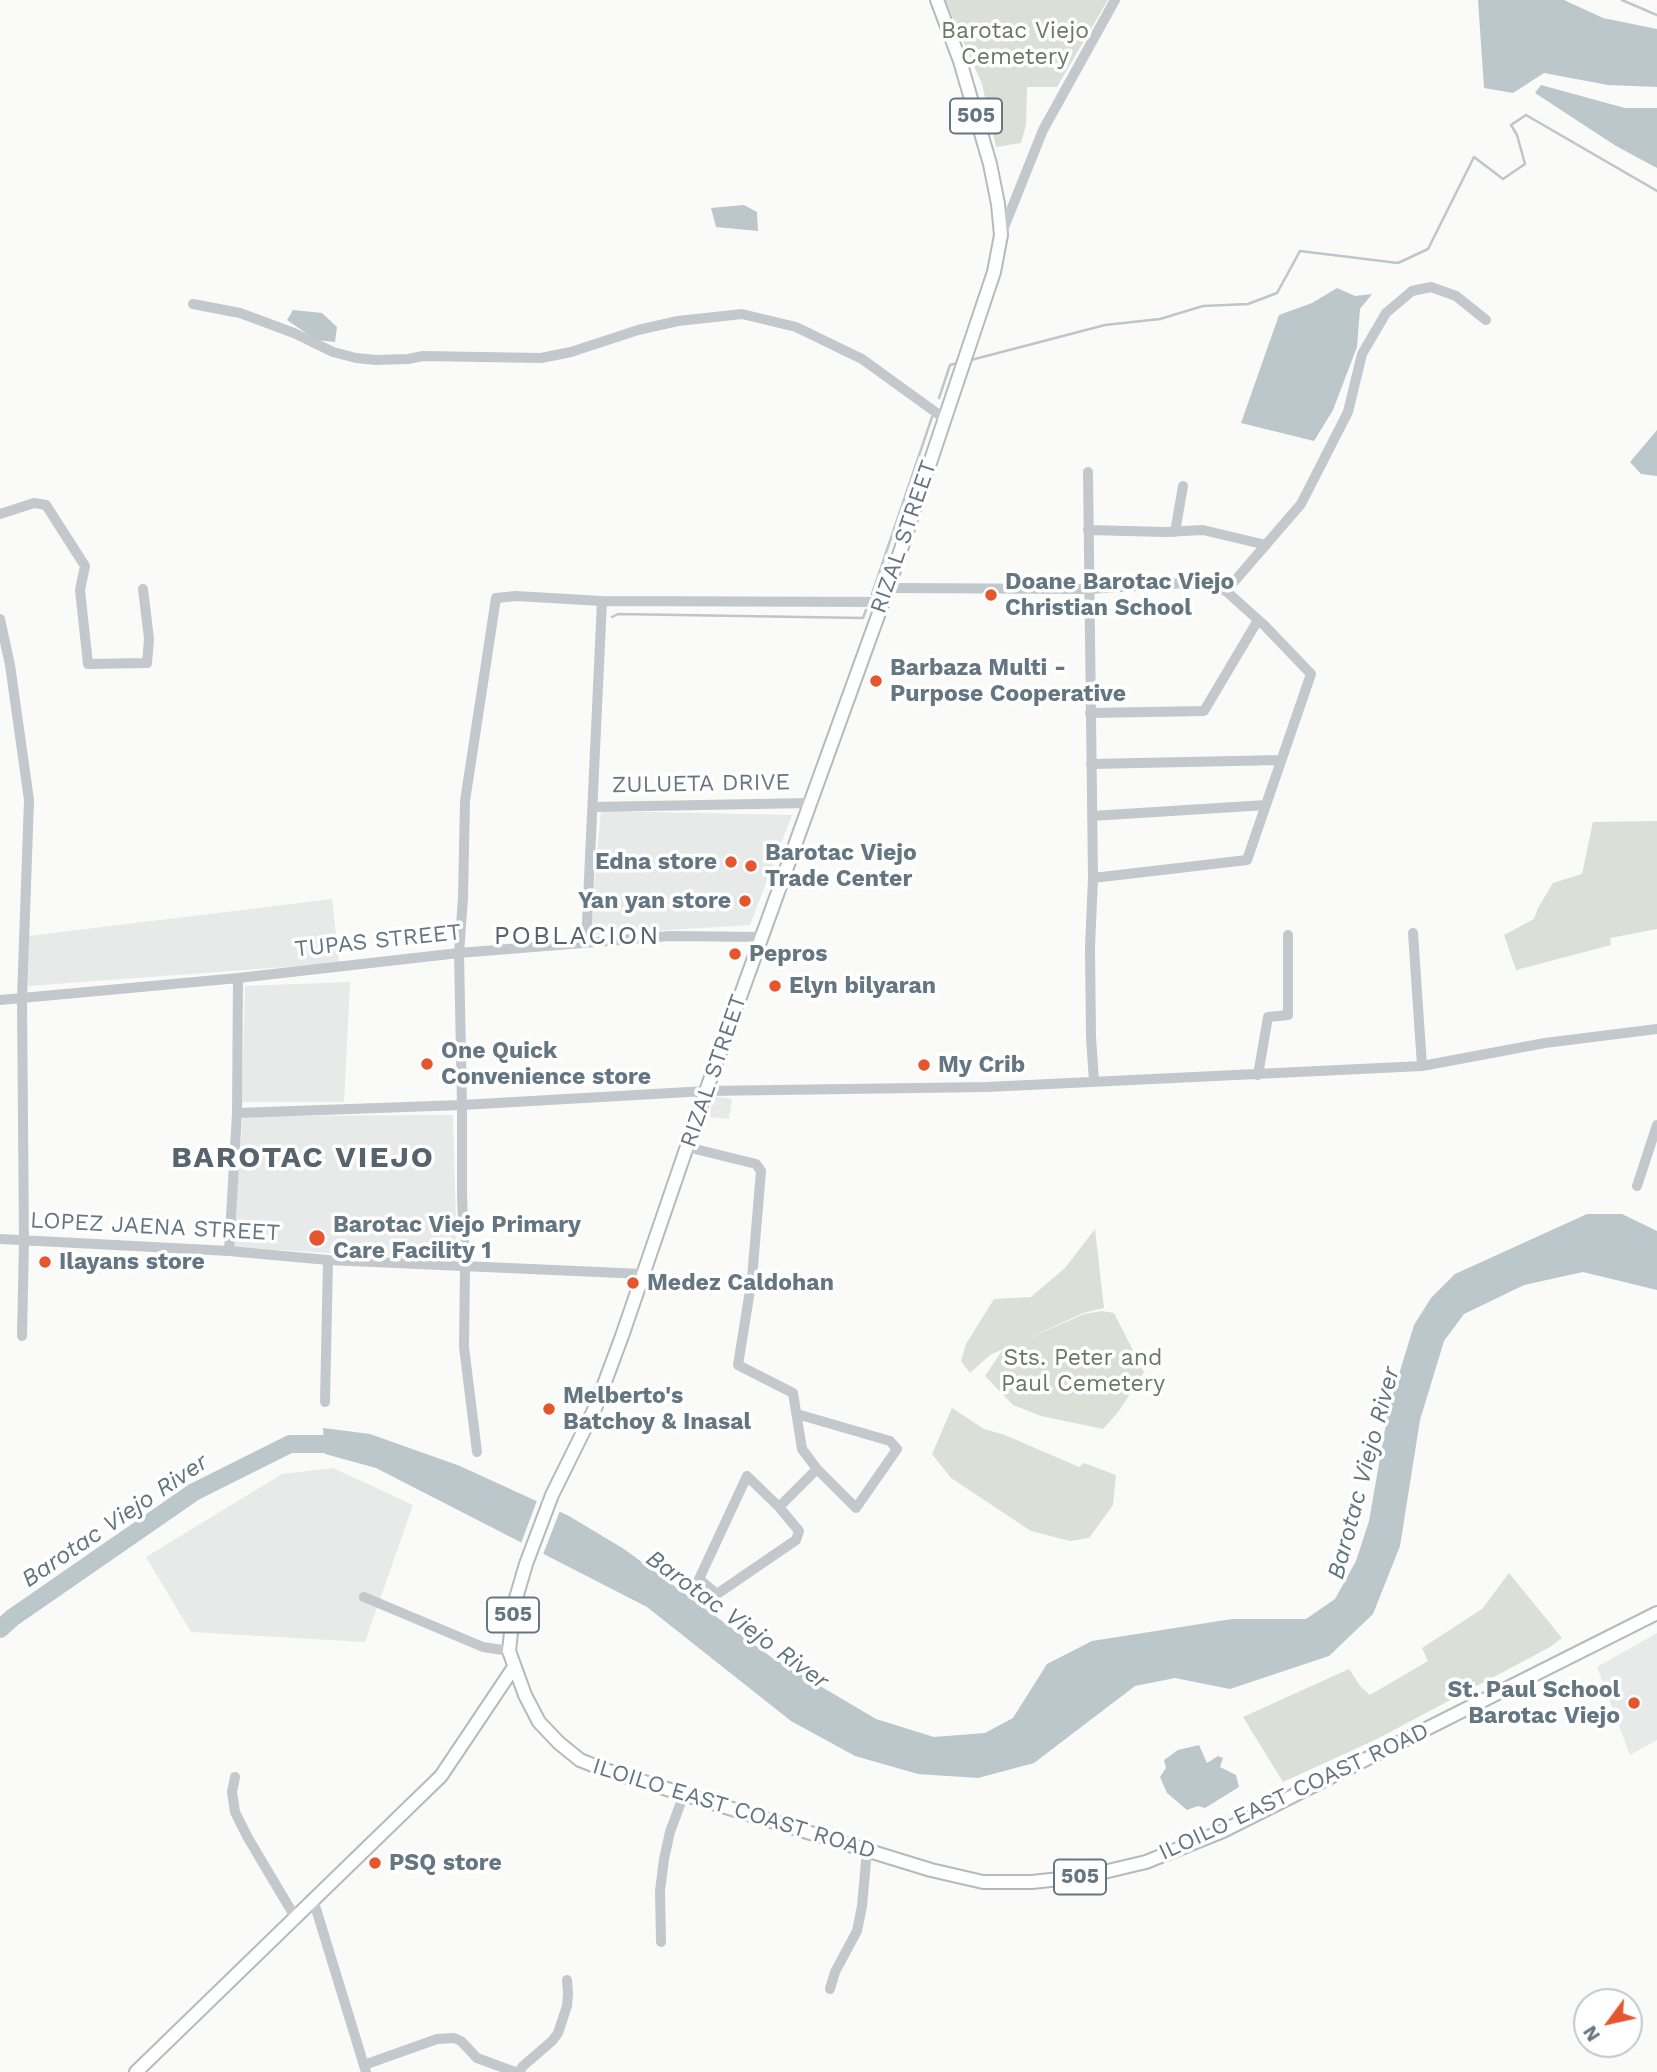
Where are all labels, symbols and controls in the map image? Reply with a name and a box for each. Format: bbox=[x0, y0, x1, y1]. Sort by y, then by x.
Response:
park label: Barotac Viejo Cemetery bbox=[941, 17, 1089, 71]
road number: 505 bbox=[950, 99, 1002, 134]
street label: RIZAL STREET bbox=[865, 457, 943, 617]
place label: Doane Barotac Viejo Christian School bbox=[1005, 568, 1234, 622]
marker: Doane Barotac Viejo Christian School bbox=[983, 587, 999, 603]
place label: Barbaza Multi - Purpose Cooperative bbox=[890, 654, 1126, 708]
marker: Barbaza Multi - Purpose Cooperative bbox=[868, 673, 884, 689]
street label: ZULUETA DRIVE bbox=[612, 769, 790, 799]
place label: Barotac Viejo Trade Center bbox=[765, 839, 917, 893]
place label: Edna store bbox=[595, 848, 717, 876]
marker: Edna store bbox=[723, 854, 739, 870]
marker: Barotac Viejo Trade Center bbox=[743, 858, 759, 874]
place label: Yan yan store bbox=[578, 887, 731, 915]
marker: Yan yan store bbox=[737, 893, 753, 909]
street label: TUPAS STREET bbox=[293, 919, 463, 963]
district label: POBLACION bbox=[495, 920, 659, 952]
place label: Pepros bbox=[749, 940, 828, 968]
marker: Pepros bbox=[727, 946, 743, 962]
place label: Elyn bilyaran bbox=[789, 972, 936, 1000]
marker: Elyn bilyaran bbox=[767, 978, 783, 994]
street label: RIZAL STREET bbox=[675, 991, 753, 1151]
place label: One Quick Convenience store bbox=[441, 1037, 651, 1091]
place label: My Crib bbox=[938, 1051, 1025, 1079]
marker: One Quick Convenience store bbox=[419, 1056, 435, 1072]
marker: My Crib bbox=[916, 1057, 932, 1073]
district label: BAROTAC VIEJO bbox=[173, 1140, 433, 1176]
street label: LOPEZ JAENA STREET bbox=[29, 1207, 281, 1247]
place label: Barotac Viejo Primary Care Facility 1 bbox=[333, 1211, 581, 1265]
marker: Barotac Viejo Primary Care Facility 1 bbox=[307, 1228, 327, 1248]
place label: Ilayans store bbox=[59, 1248, 205, 1276]
marker: Ilayans store bbox=[37, 1254, 53, 1270]
place label: Medez Caldohan bbox=[647, 1269, 834, 1297]
marker: Medez Caldohan bbox=[625, 1275, 641, 1291]
park label: Sts. Peter and Paul Cemetery bbox=[1001, 1344, 1165, 1398]
water label: Barotac Viejo River bbox=[1322, 1364, 1406, 1582]
place label: Melberto's Batchoy & Inasal bbox=[563, 1382, 751, 1436]
marker: Melberto's Batchoy & Inasal bbox=[541, 1401, 557, 1417]
water label: Barotac Viejo River bbox=[16, 1448, 214, 1594]
water label: Barotac Viejo River bbox=[640, 1544, 834, 1696]
road number: 505 bbox=[487, 1598, 539, 1632]
place label: St. Paul School Barotac Viejo bbox=[1448, 1676, 1620, 1730]
marker: St. Paul School Barotac Viejo bbox=[1626, 1695, 1642, 1711]
street label: ILOILO EAST COAST ROAD bbox=[1155, 1717, 1433, 1867]
street label: ILOILO EAST COAST ROAD bbox=[589, 1753, 879, 1865]
place label: PSQ store bbox=[389, 1849, 502, 1877]
marker: PSQ store bbox=[367, 1855, 383, 1871]
road number: 505 bbox=[1054, 1860, 1106, 1895]
north arrow bbox=[1573, 1988, 1643, 2058]
text: N bbox=[1578, 2021, 1605, 2046]

